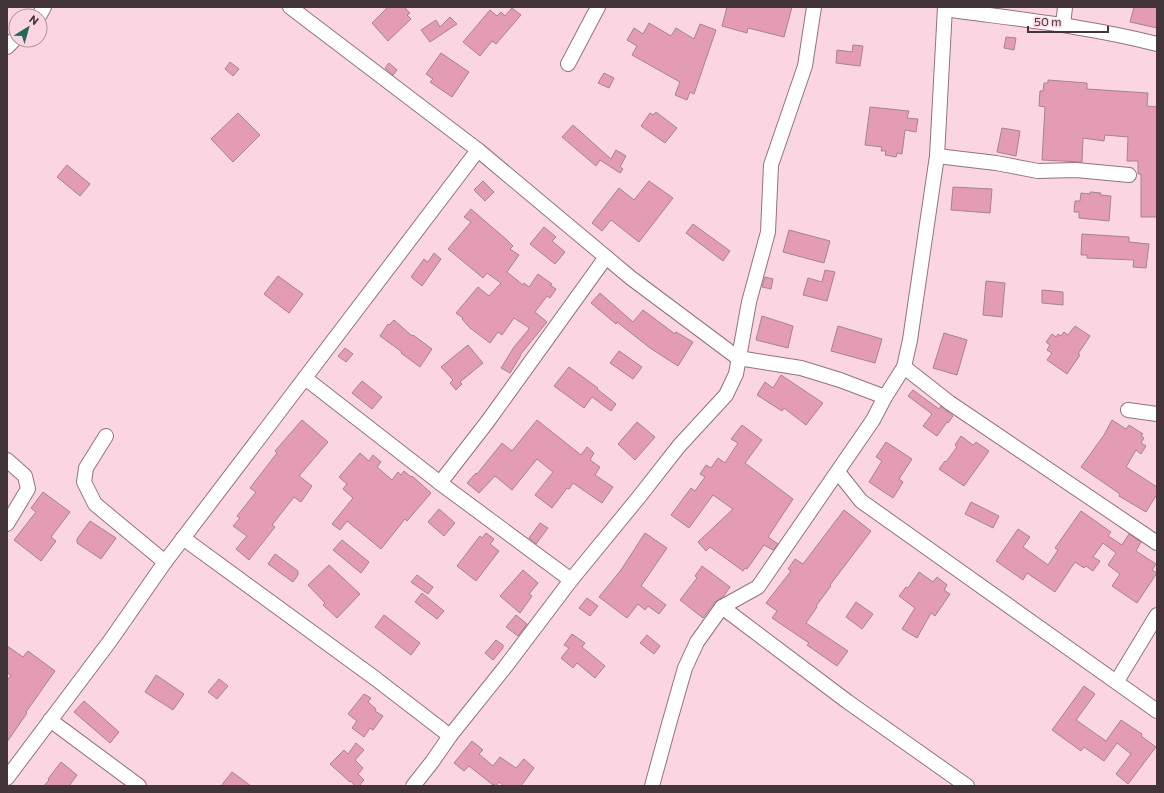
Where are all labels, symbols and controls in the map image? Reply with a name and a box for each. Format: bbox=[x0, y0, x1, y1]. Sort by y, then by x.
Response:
north arrow bbox=[8, 8, 48, 48]
scale bar bbox=[1028, 8, 1108, 34]
text: N bbox=[27, 12, 42, 27]
text: 50 m bbox=[1034, 14, 1062, 28]

